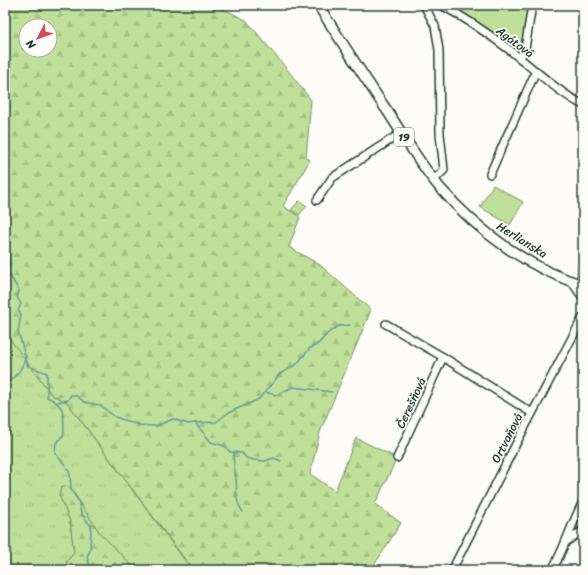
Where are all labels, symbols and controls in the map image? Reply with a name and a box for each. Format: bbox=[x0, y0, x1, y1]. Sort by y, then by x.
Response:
north arrow bbox=[18, 18, 58, 58]
street label: Agátová bbox=[490, 20, 539, 64]
text: N bbox=[21, 35, 41, 54]
road number: 19 bbox=[394, 128, 414, 146]
street label: Herlianska bbox=[492, 216, 552, 264]
street label: Čerešňová bbox=[390, 374, 432, 432]
street label: Ortvaňová bbox=[485, 409, 529, 467]

